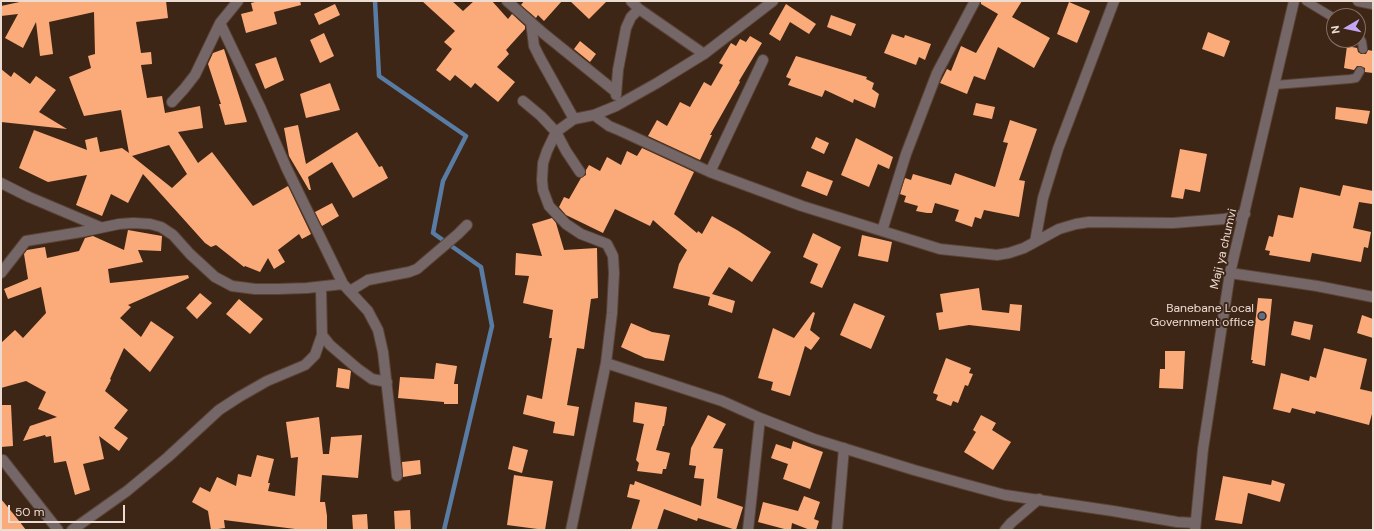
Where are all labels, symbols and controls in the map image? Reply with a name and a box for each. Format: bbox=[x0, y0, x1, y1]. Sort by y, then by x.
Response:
north arrow bbox=[1326, 8, 1366, 48]
text: N bbox=[1328, 25, 1343, 35]
street label: Maji ya chumvi bbox=[1208, 207, 1240, 291]
place label: Banebane Local Government office bbox=[1150, 302, 1254, 330]
marker: Banebane Local Government office bbox=[1257, 311, 1267, 321]
scale bar bbox=[10, 497, 127, 523]
text: 50 m bbox=[15, 504, 44, 520]

